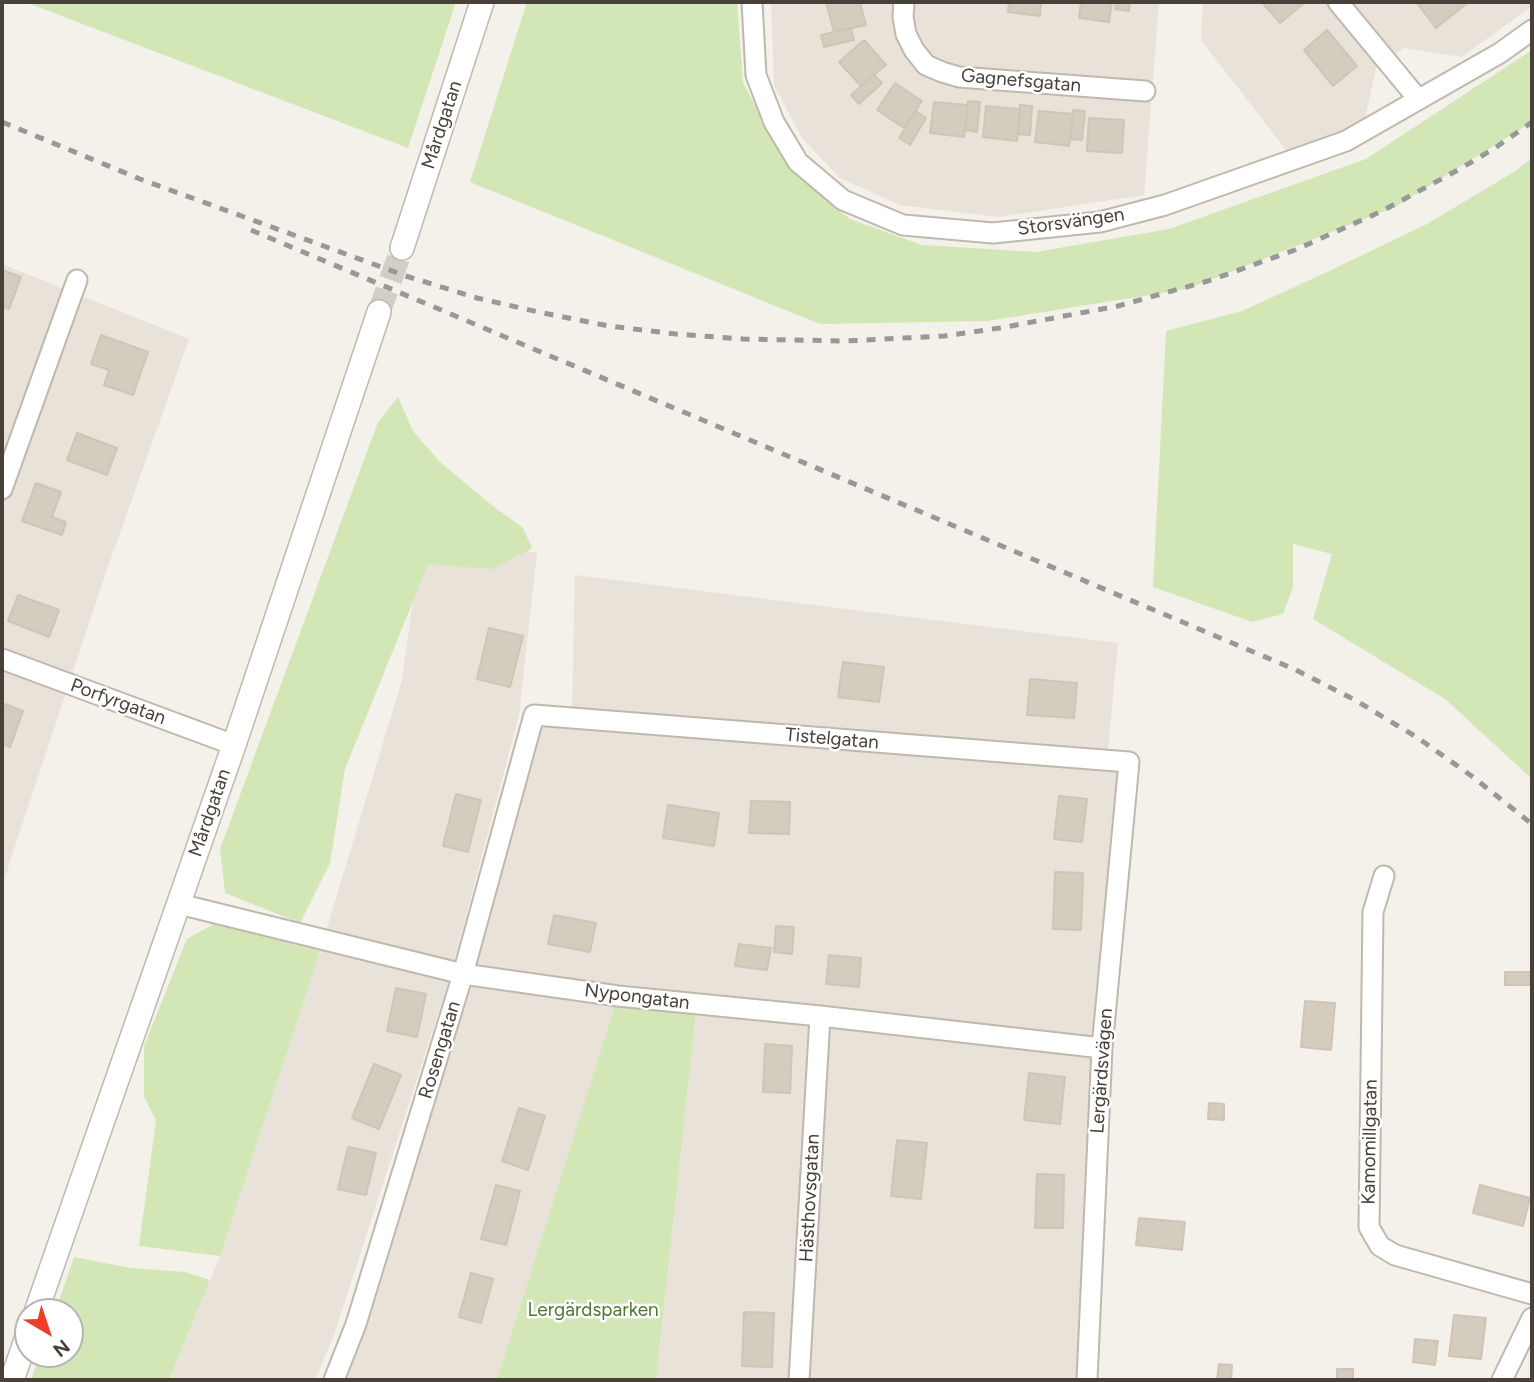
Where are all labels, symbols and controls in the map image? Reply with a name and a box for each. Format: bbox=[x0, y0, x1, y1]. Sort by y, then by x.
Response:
street label: Gagnefsgatan bbox=[960, 64, 1082, 98]
street label: Mårdgatan bbox=[417, 78, 467, 172]
street label: Storsvängen bbox=[1016, 203, 1126, 241]
street label: Porfyrgatan bbox=[67, 674, 169, 730]
street label: Tistelgatan bbox=[784, 724, 880, 754]
street label: Mårdgatan bbox=[184, 766, 236, 860]
street label: Nypongatan bbox=[583, 979, 691, 1015]
street label: Rosengatan bbox=[414, 998, 466, 1102]
street label: Lergärdsvägen bbox=[1086, 1008, 1118, 1134]
street label: Kamomillgatan bbox=[1358, 1079, 1382, 1205]
street label: Hästhovsgatan bbox=[795, 1133, 825, 1263]
north arrow bbox=[14, 1298, 84, 1368]
park label: Lergärdsparken bbox=[527, 1299, 659, 1321]
text: N bbox=[48, 1335, 74, 1362]

